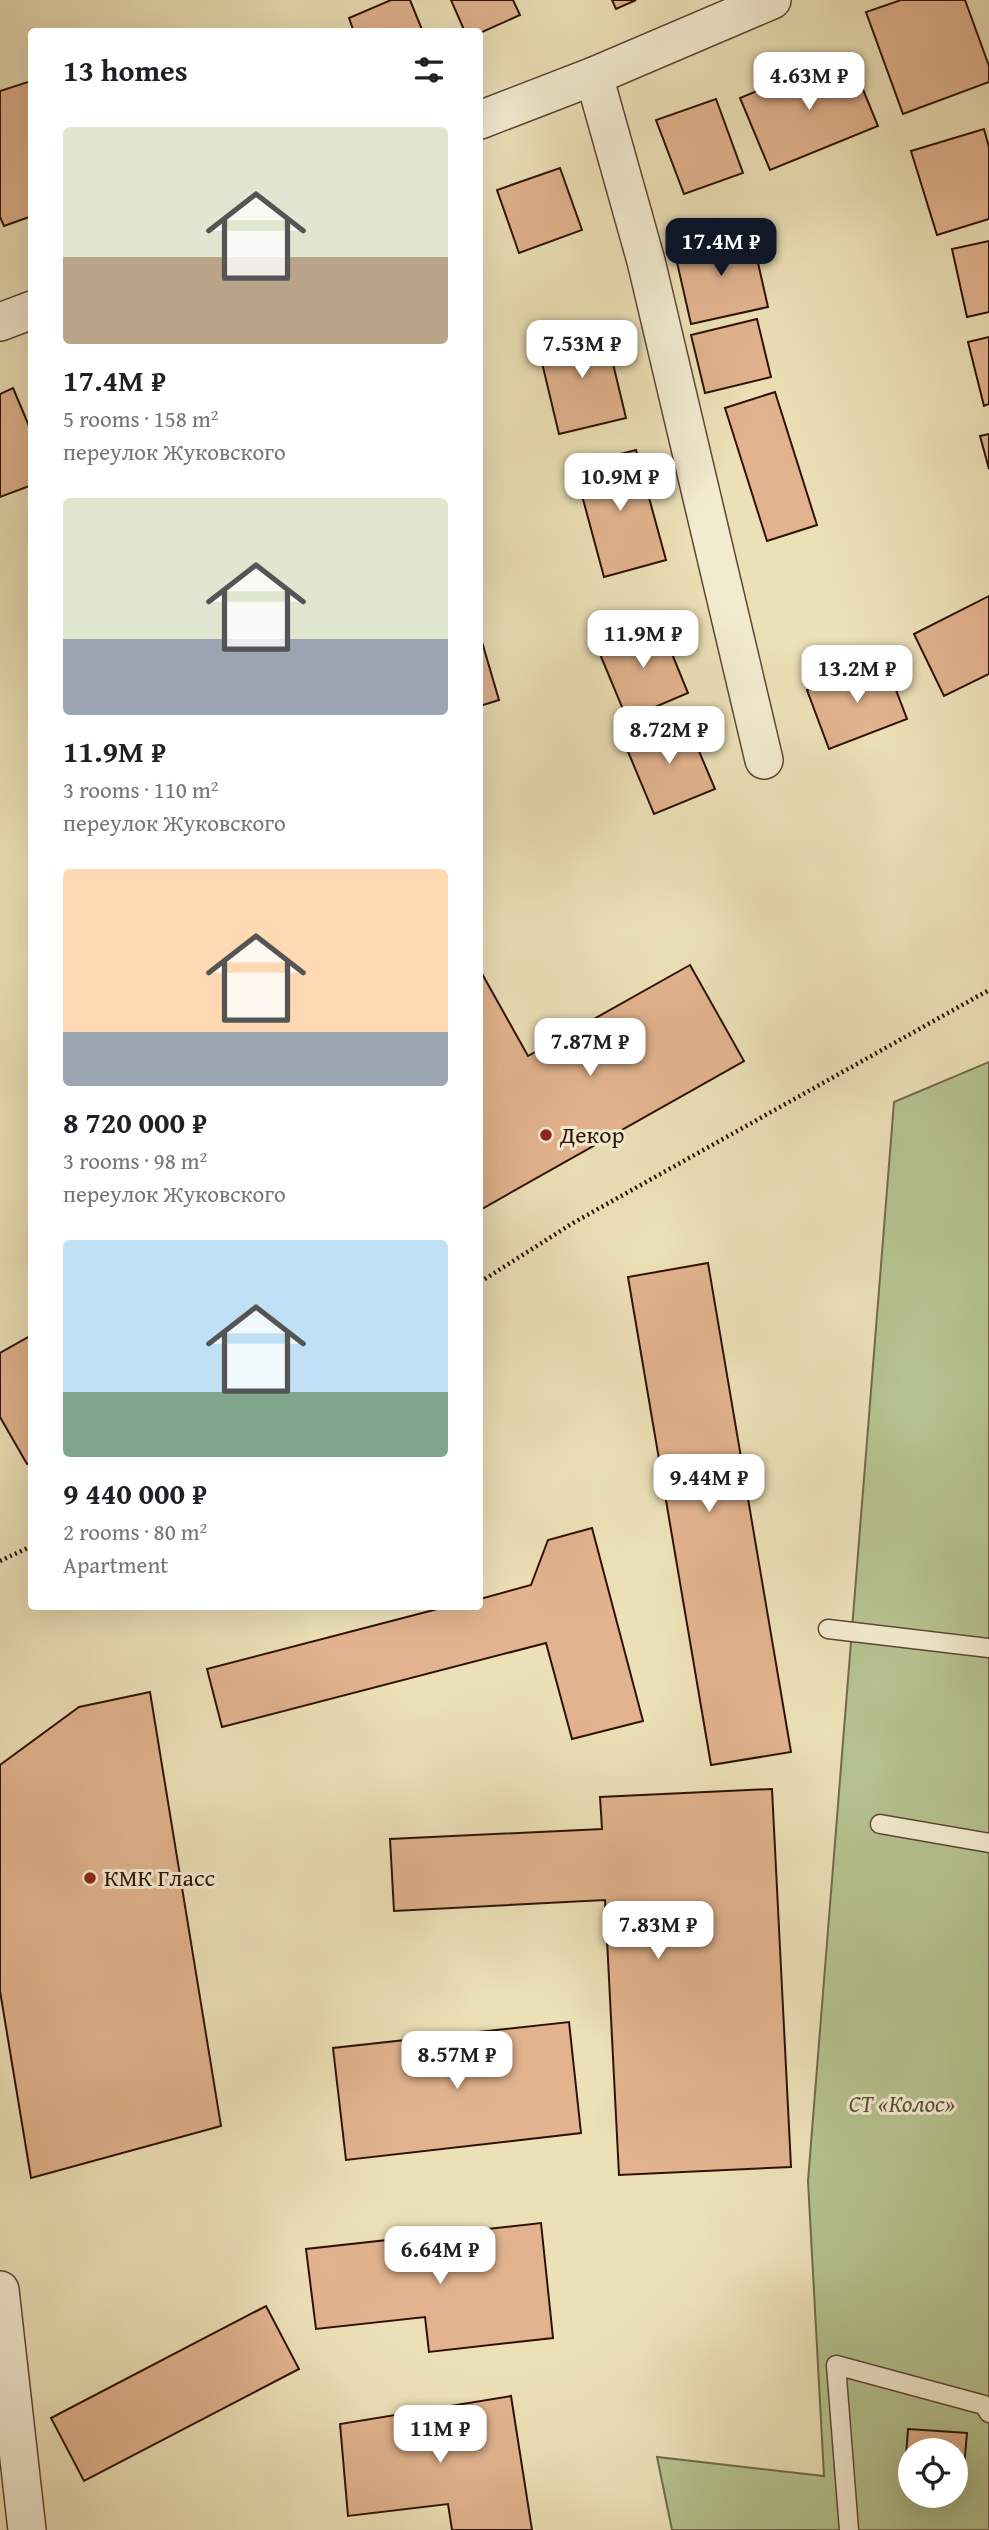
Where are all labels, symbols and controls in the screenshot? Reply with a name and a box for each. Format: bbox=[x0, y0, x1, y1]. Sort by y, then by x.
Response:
text: 13 homes bbox=[63, 48, 188, 92]
icon: filters bbox=[410, 51, 448, 89]
pin: 4.63M ₽ bbox=[744, 52, 874, 112]
text: 4.63M ₽ bbox=[769, 58, 849, 91]
icon: home bbox=[193, 173, 319, 299]
pin: 17.4M ₽ bbox=[656, 218, 786, 278]
text: 17.4M ₽ bbox=[681, 224, 761, 257]
pin: 7.53M ₽ bbox=[517, 320, 647, 380]
text: 7.53M ₽ bbox=[542, 326, 622, 359]
text: 17.4M ₽ bbox=[63, 358, 166, 402]
text: 5 rooms · 158 m² bbox=[63, 402, 218, 435]
text: переулок Жуковского bbox=[63, 435, 286, 468]
pin: 10.9M ₽ bbox=[555, 454, 685, 513]
text: 10.9M ₽ bbox=[580, 459, 660, 492]
icon: home bbox=[193, 544, 319, 670]
pin: 11.9M ₽ bbox=[578, 610, 708, 670]
text: 11.9M ₽ bbox=[603, 616, 683, 649]
pin: 13.2M ₽ bbox=[792, 646, 922, 705]
text: 13.2M ₽ bbox=[817, 651, 897, 684]
pin: 8.72M ₽ bbox=[604, 706, 734, 766]
text: 8.72M ₽ bbox=[629, 712, 709, 745]
text: 11.9M ₽ bbox=[63, 729, 166, 773]
text: 3 rooms · 110 m² bbox=[63, 773, 218, 806]
text: переулок Жуковского bbox=[63, 806, 286, 839]
icon: home bbox=[193, 915, 319, 1041]
pin: 7.87M ₽ bbox=[525, 1018, 655, 1078]
text: 7.87M ₽ bbox=[550, 1024, 630, 1057]
text: 8 720 000 ₽ bbox=[63, 1100, 207, 1144]
place label: Декор bbox=[559, 1117, 624, 1152]
marker: Декор bbox=[538, 1127, 554, 1143]
text: 3 rooms · 98 m² bbox=[63, 1144, 207, 1177]
text: переулок Жуковского bbox=[63, 1177, 286, 1210]
icon: home bbox=[193, 1286, 319, 1412]
pin: 9.44M ₽ bbox=[644, 1454, 774, 1514]
text: 9.44M ₽ bbox=[669, 1460, 749, 1493]
text: 9 440 000 ₽ bbox=[63, 1471, 207, 1515]
text: 2 rooms · 80 m² bbox=[63, 1515, 207, 1548]
text: Apartment bbox=[63, 1548, 168, 1581]
place label: КМК Гласс bbox=[104, 1860, 216, 1895]
marker: КМК Гласс bbox=[82, 1870, 98, 1886]
pin: 7.83M ₽ bbox=[593, 1902, 723, 1961]
text: 7.83M ₽ bbox=[618, 1907, 698, 1940]
pin: 8.57M ₽ bbox=[392, 2032, 522, 2091]
text: 8.57M ₽ bbox=[417, 2037, 497, 2070]
park label: СТ «Колос» bbox=[849, 2086, 955, 2121]
pin: 6.64M ₽ bbox=[375, 2226, 505, 2286]
text: 6.64M ₽ bbox=[400, 2232, 480, 2265]
pin: 11M ₽ bbox=[391, 2406, 489, 2465]
text: 11M ₽ bbox=[410, 2411, 470, 2444]
map controls bbox=[898, 2438, 968, 2508]
button: locate bbox=[898, 2438, 968, 2508]

